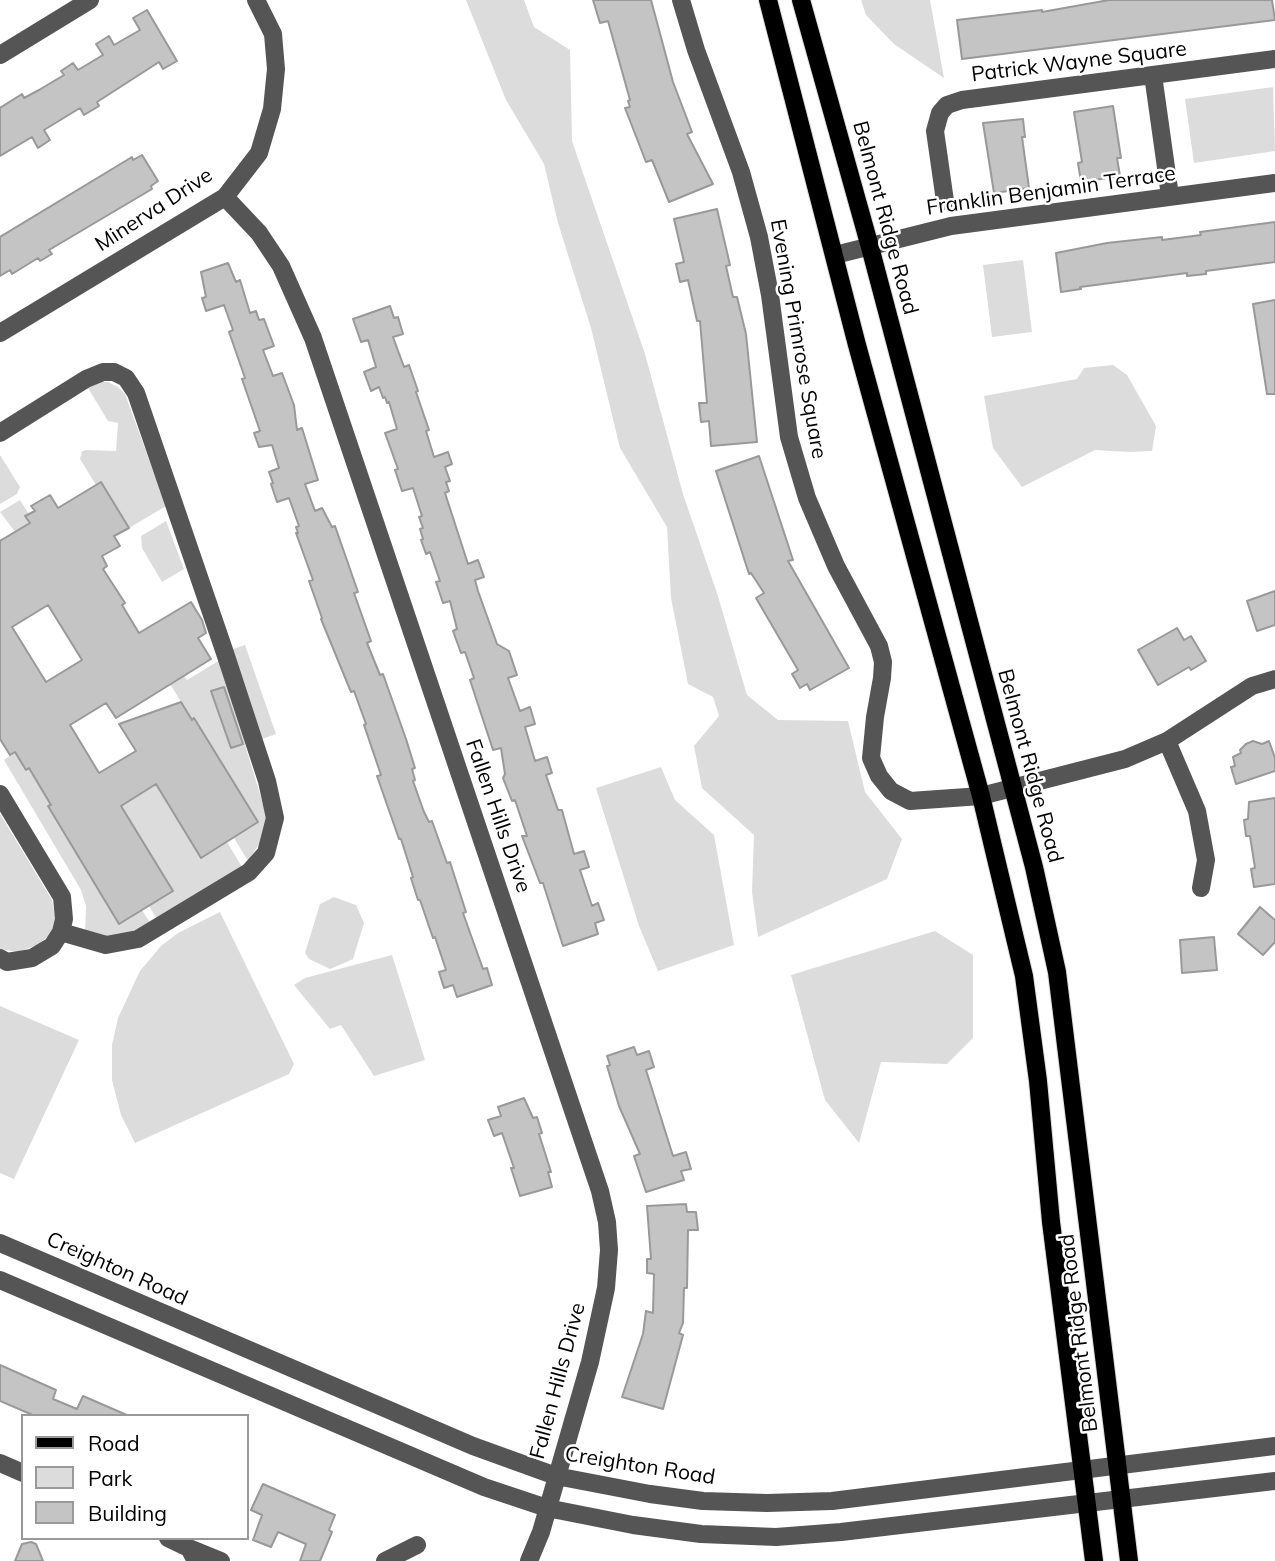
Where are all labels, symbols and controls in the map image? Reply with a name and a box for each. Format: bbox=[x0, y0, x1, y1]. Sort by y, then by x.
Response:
street label: Patrick Wayne Square bbox=[970, 36, 1188, 88]
street label: Belmont Ridge Road bbox=[847, 118, 923, 318]
street label: Franklin Benjamin Terrace bbox=[925, 161, 1177, 221]
street label: Minerva Drive bbox=[91, 163, 217, 257]
street label: Evening Primrose Square bbox=[764, 217, 832, 461]
street label: Belmont Ridge Road bbox=[992, 666, 1068, 866]
street label: Fallen Hills Drive bbox=[460, 736, 536, 896]
street label: Creighton Road bbox=[43, 1227, 191, 1311]
street label: Belmont Ridge Road bbox=[1054, 1232, 1104, 1434]
street label: Fallen Hills Drive bbox=[525, 1300, 591, 1462]
legend bbox=[21, 1414, 248, 1540]
text: Road bbox=[88, 1430, 139, 1456]
street label: Creighton Road bbox=[563, 1442, 717, 1490]
text: Park bbox=[88, 1465, 132, 1491]
text: Building bbox=[88, 1500, 167, 1526]

